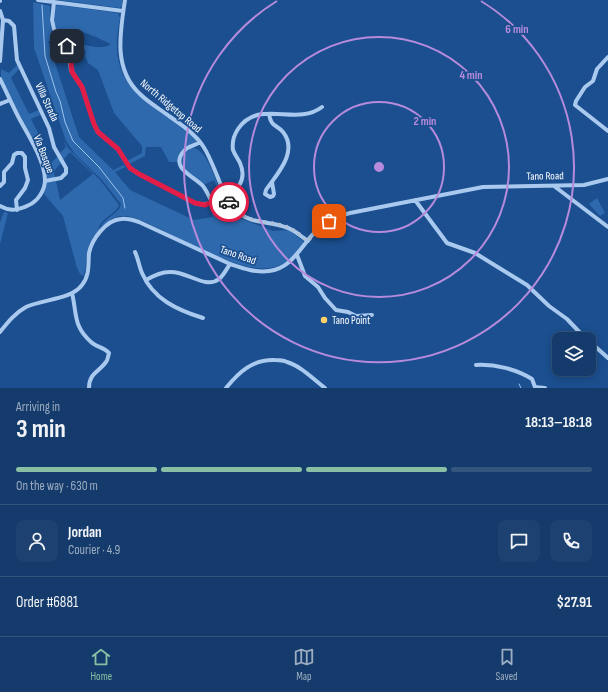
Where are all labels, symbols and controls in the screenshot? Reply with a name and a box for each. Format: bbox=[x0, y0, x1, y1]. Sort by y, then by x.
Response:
text: 6 min bbox=[505, 22, 529, 37]
pin bbox=[50, 29, 84, 63]
icon: home bbox=[56, 35, 78, 57]
text: 4 min bbox=[459, 68, 483, 83]
street label: North Ridgetop Road bbox=[138, 77, 205, 136]
street label: Villa Strada bbox=[32, 81, 62, 123]
text: 2 min bbox=[414, 114, 436, 129]
street label: Via Bosque bbox=[31, 133, 57, 175]
centre of rings bbox=[372, 160, 386, 174]
street label: Tano Road bbox=[526, 169, 564, 183]
courier bbox=[209, 182, 249, 222]
icon: car bbox=[218, 191, 240, 213]
pin bbox=[312, 204, 346, 238]
icon: bag bbox=[318, 210, 340, 232]
street label: Tano Road bbox=[218, 243, 258, 267]
place label: Tano Point bbox=[332, 314, 371, 327]
marker: Tano Point bbox=[319, 315, 329, 325]
map controls bbox=[552, 332, 596, 376]
button: layers bbox=[552, 332, 596, 376]
text: Arriving in bbox=[16, 399, 60, 415]
text: 18:13–18:18 bbox=[525, 413, 592, 432]
text: 3 min bbox=[16, 414, 66, 445]
text: On the way · 630 m bbox=[16, 478, 98, 494]
button: person bbox=[16, 520, 58, 562]
button: chat bbox=[498, 520, 540, 562]
button: phone bbox=[550, 520, 592, 562]
text: Jordan bbox=[68, 523, 102, 542]
text: Courier · 4.9 bbox=[68, 542, 120, 558]
text: Order #6881 bbox=[16, 593, 78, 612]
text: $27.91 bbox=[556, 593, 592, 612]
tab: Home bbox=[90, 646, 112, 683]
tab: Map bbox=[293, 646, 315, 683]
tab: Saved bbox=[496, 646, 518, 683]

